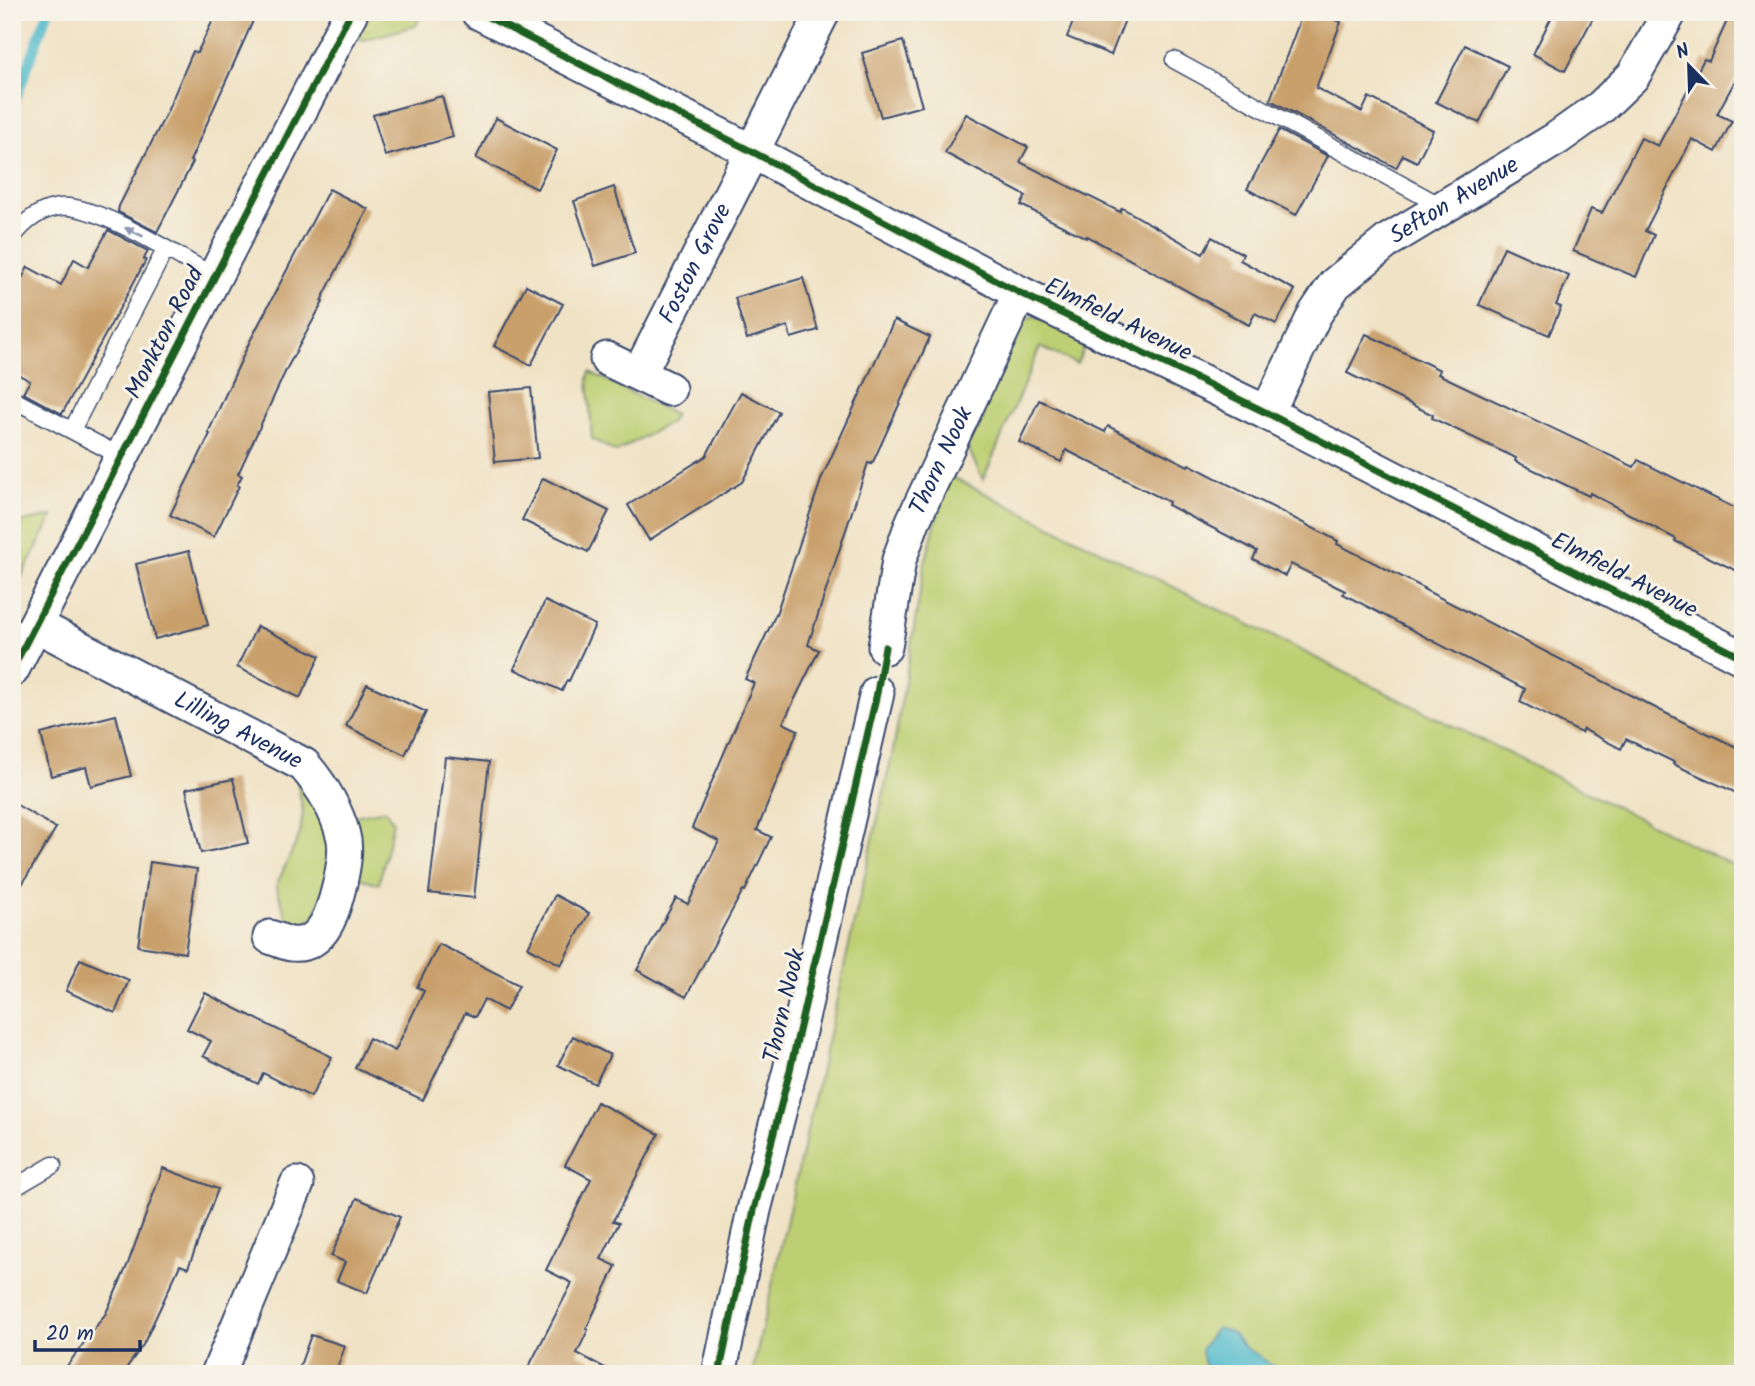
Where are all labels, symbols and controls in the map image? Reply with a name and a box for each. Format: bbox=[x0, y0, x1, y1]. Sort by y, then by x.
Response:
north arrow bbox=[1654, 32, 1724, 102]
text: N bbox=[1672, 36, 1695, 68]
street label: Sefton Avenue bbox=[1382, 146, 1527, 255]
street label: Foston Grove bbox=[648, 196, 742, 331]
one-way arrow bbox=[124, 226, 144, 238]
street label: Monkton Road bbox=[115, 259, 216, 406]
street label: Elmfield Avenue bbox=[1037, 267, 1199, 373]
street label: Thorn Nook bbox=[899, 399, 984, 522]
street label: Elmfield Avenue bbox=[1544, 522, 1705, 630]
street label: Lilling Avenue bbox=[167, 681, 310, 781]
street label: Thorn Nook bbox=[753, 944, 817, 1067]
scale bar bbox=[35, 1309, 140, 1353]
text: 20 m bbox=[46, 1318, 94, 1351]

